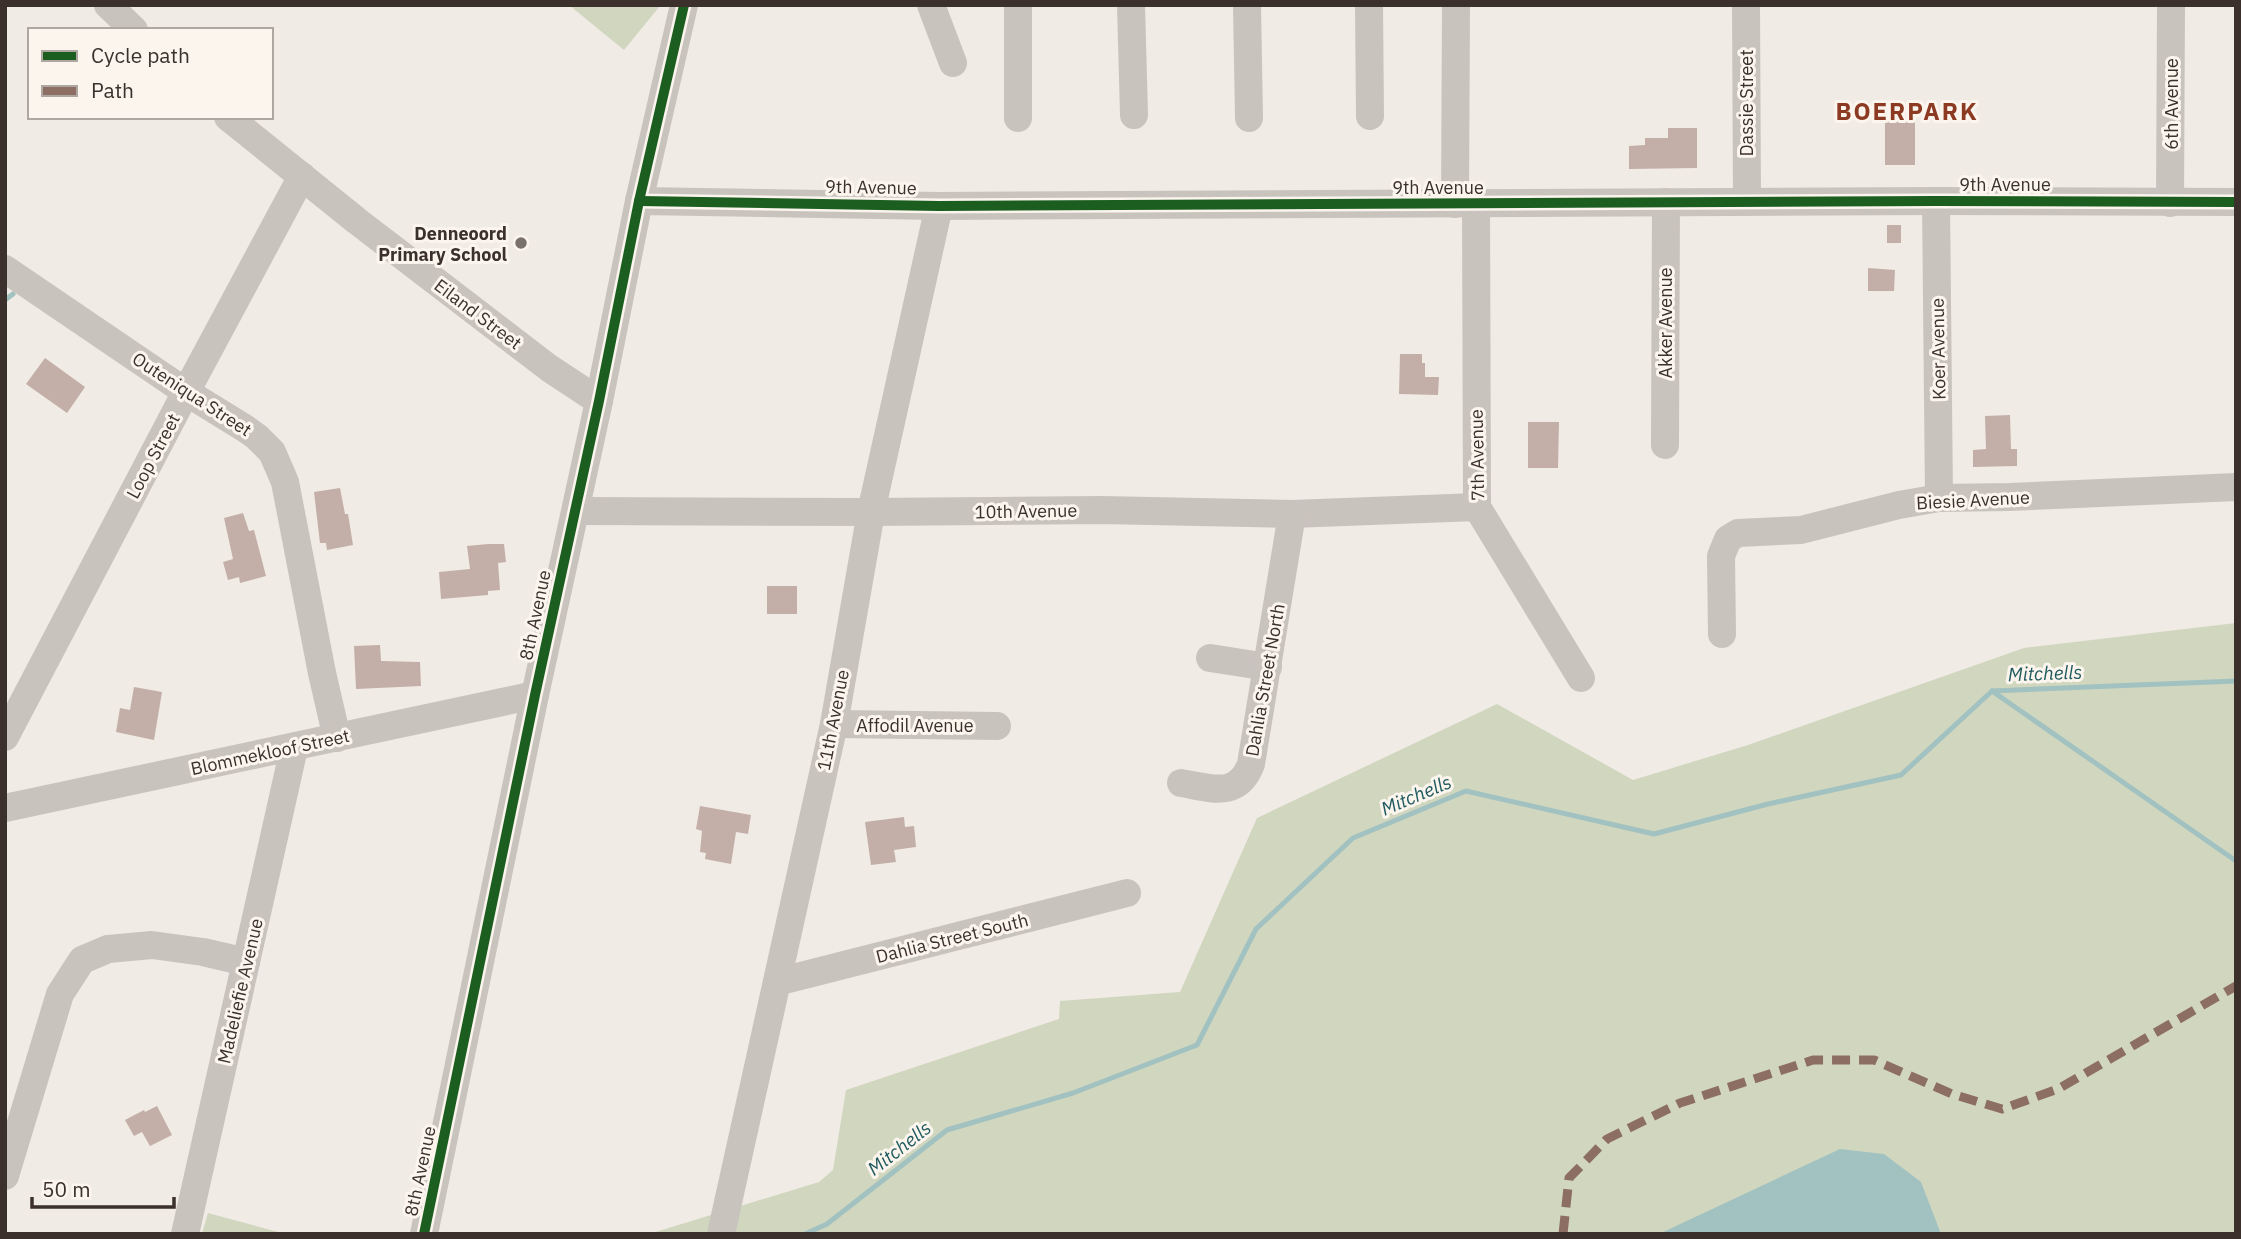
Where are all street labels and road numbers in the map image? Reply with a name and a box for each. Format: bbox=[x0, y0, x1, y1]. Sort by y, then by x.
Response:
street label: Dassie Street bbox=[1735, 49, 1758, 157]
street label: 6th Avenue bbox=[2160, 58, 2183, 150]
street label: 9th Avenue bbox=[1959, 173, 2051, 196]
street label: 9th Avenue bbox=[825, 175, 917, 199]
street label: 9th Avenue bbox=[1392, 176, 1484, 199]
street label: Akker Avenue bbox=[1654, 267, 1677, 379]
street label: Eiland Street bbox=[430, 274, 526, 354]
street label: Koer Avenue bbox=[1926, 298, 1950, 400]
street label: Outeniqua Street bbox=[128, 347, 256, 441]
street label: 7th Avenue bbox=[1465, 409, 1489, 501]
street label: Loop Street bbox=[121, 410, 185, 502]
street label: Biesie Avenue bbox=[1916, 486, 2030, 514]
street label: 10th Avenue bbox=[975, 499, 1078, 523]
street label: 8th Avenue bbox=[514, 568, 556, 662]
street label: Dahlia Street North bbox=[1240, 602, 1290, 758]
street label: 11th Avenue bbox=[812, 667, 854, 773]
street label: Affodil Avenue bbox=[856, 714, 974, 737]
street label: Blommekloof Street bbox=[188, 724, 352, 780]
street label: Dahlia Street South bbox=[873, 908, 1031, 968]
street label: Madeliefie Avenue bbox=[212, 916, 268, 1066]
street label: 8th Avenue bbox=[399, 1124, 441, 1218]

